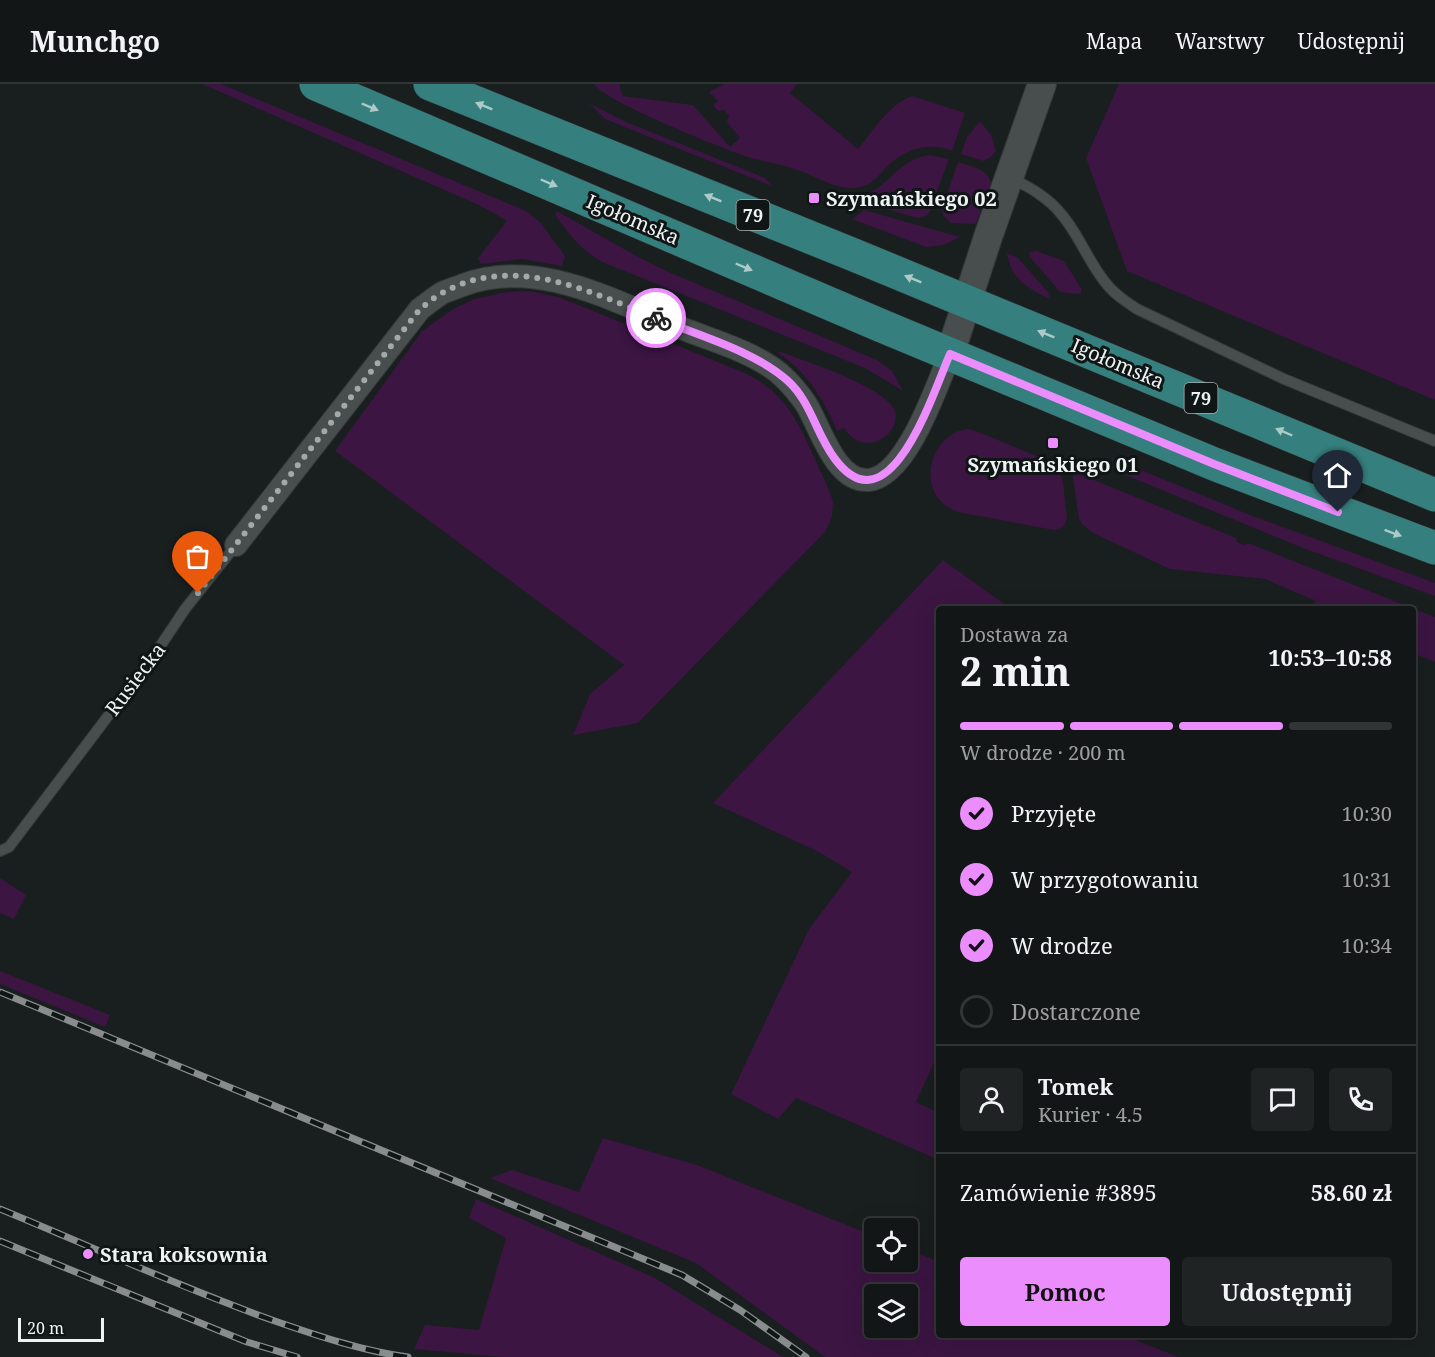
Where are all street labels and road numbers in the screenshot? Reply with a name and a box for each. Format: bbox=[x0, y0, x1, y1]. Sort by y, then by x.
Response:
street label: Igołomska bbox=[582, 187, 684, 251]
road number: 79 bbox=[736, 200, 770, 230]
street label: Igołomska bbox=[1067, 331, 1169, 395]
road number: 79 bbox=[1184, 383, 1218, 413]
street label: Rusiecka bbox=[99, 637, 171, 721]

